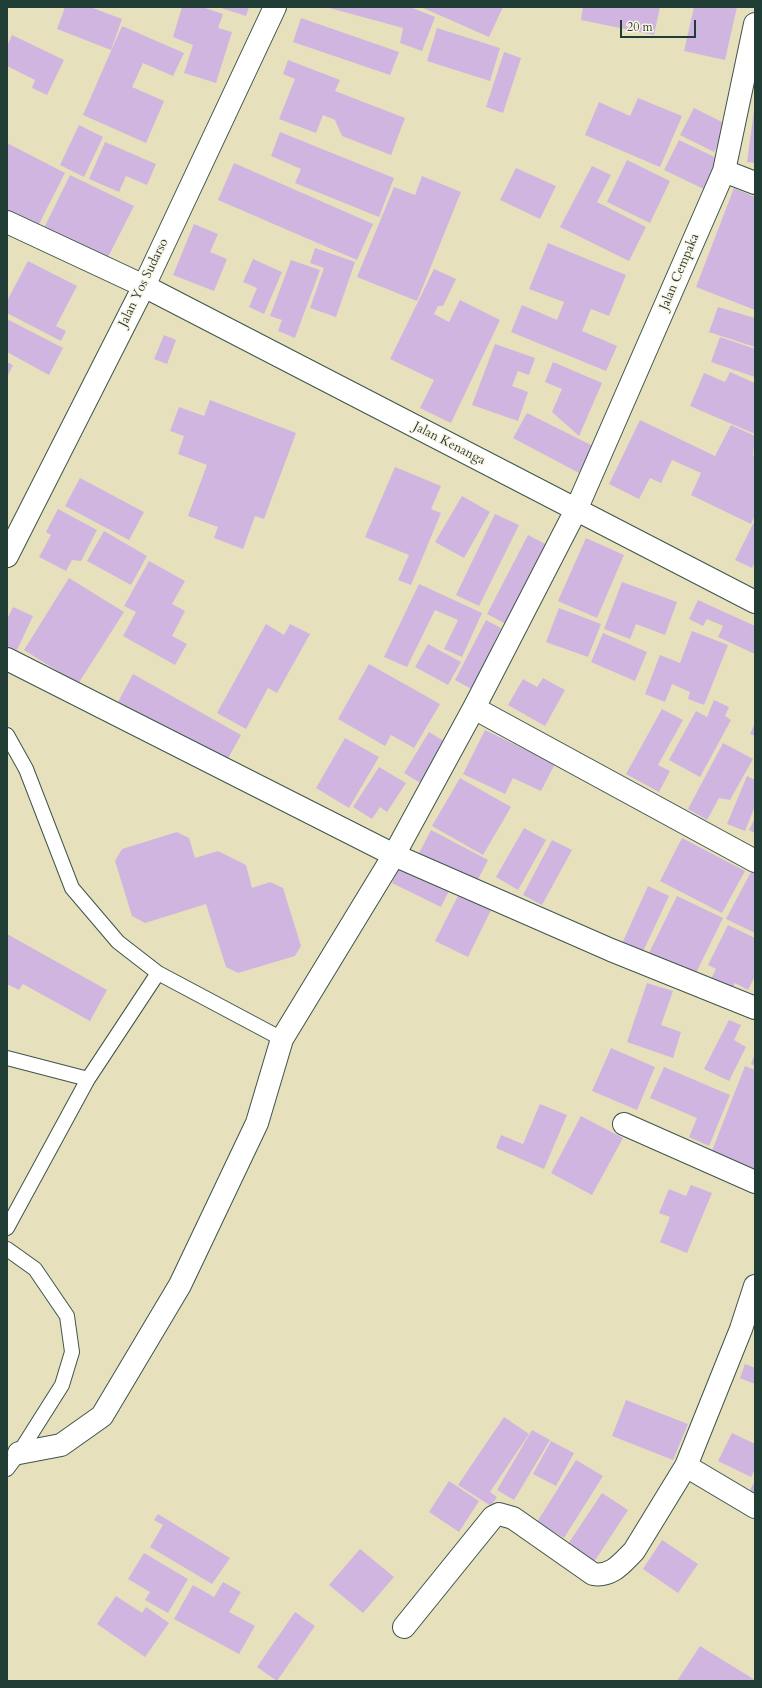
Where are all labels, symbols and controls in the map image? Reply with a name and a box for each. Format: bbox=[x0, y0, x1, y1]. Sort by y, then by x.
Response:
scale bar bbox=[622, 12, 698, 38]
text: 20 m bbox=[627, 19, 653, 35]
street label: Jalan Cempaka bbox=[657, 231, 703, 313]
street label: Jalan Yos Sudarso bbox=[116, 236, 172, 330]
street label: Jalan Kenanga bbox=[410, 419, 488, 469]

